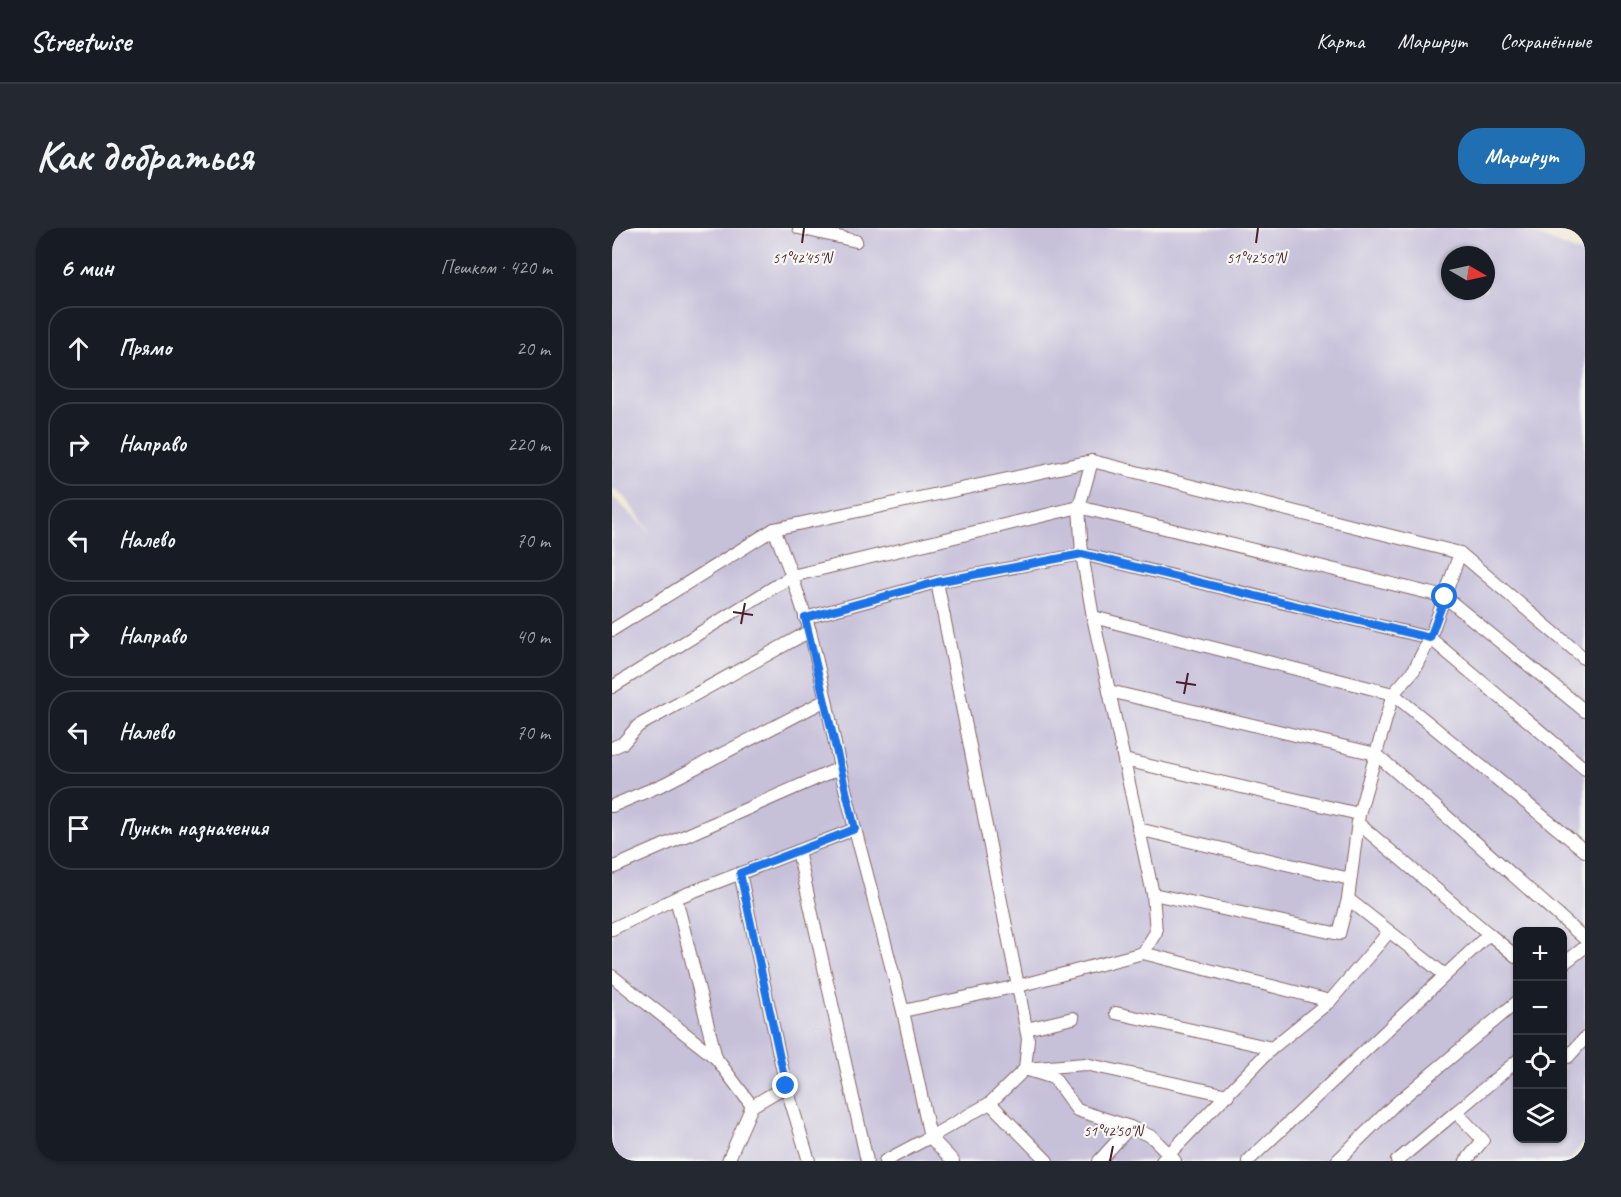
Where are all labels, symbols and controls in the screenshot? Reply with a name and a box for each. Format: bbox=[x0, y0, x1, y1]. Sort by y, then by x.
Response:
text: Streetwise bbox=[30, 24, 131, 59]
text: Карта bbox=[1316, 28, 1365, 54]
text: Маршрут bbox=[1398, 28, 1467, 54]
text: Сохранённые bbox=[1500, 28, 1591, 54]
button: Маршрут bbox=[1458, 128, 1585, 184]
text: Как добраться bbox=[36, 130, 253, 183]
north arrow bbox=[1441, 246, 1495, 300]
text: 51°42'45"N bbox=[772, 249, 835, 268]
text: 51°42'50"N bbox=[1226, 249, 1289, 268]
text: 6 мин bbox=[60, 251, 113, 284]
text: Пешком · 420 m bbox=[440, 255, 552, 280]
icon: ahead bbox=[62, 332, 95, 365]
text: Прямо bbox=[119, 334, 171, 362]
text: 20 m bbox=[516, 336, 550, 361]
icon: right bbox=[62, 428, 95, 461]
text: Направо bbox=[119, 430, 186, 458]
text: 220 m bbox=[507, 432, 550, 457]
icon: left bbox=[62, 524, 95, 557]
text: Налево bbox=[119, 526, 175, 554]
text: 70 m bbox=[516, 528, 550, 553]
route start bbox=[1431, 583, 1457, 609]
icon: right bbox=[62, 620, 95, 653]
text: Направо bbox=[119, 622, 186, 650]
text: 40 m bbox=[516, 624, 550, 649]
icon: left bbox=[62, 716, 95, 749]
text: Налево bbox=[119, 718, 175, 746]
text: 70 m bbox=[516, 720, 550, 745]
icon: arrive bbox=[62, 812, 95, 845]
text: Пункт назначения bbox=[119, 814, 268, 842]
map controls bbox=[1513, 927, 1567, 1143]
button: + bbox=[1513, 927, 1567, 981]
button: − bbox=[1513, 981, 1567, 1035]
button: locate bbox=[1513, 1035, 1567, 1089]
route end bbox=[772, 1072, 798, 1098]
button: layers bbox=[1513, 1089, 1567, 1143]
text: 51°42'50"N bbox=[1083, 1122, 1146, 1141]

